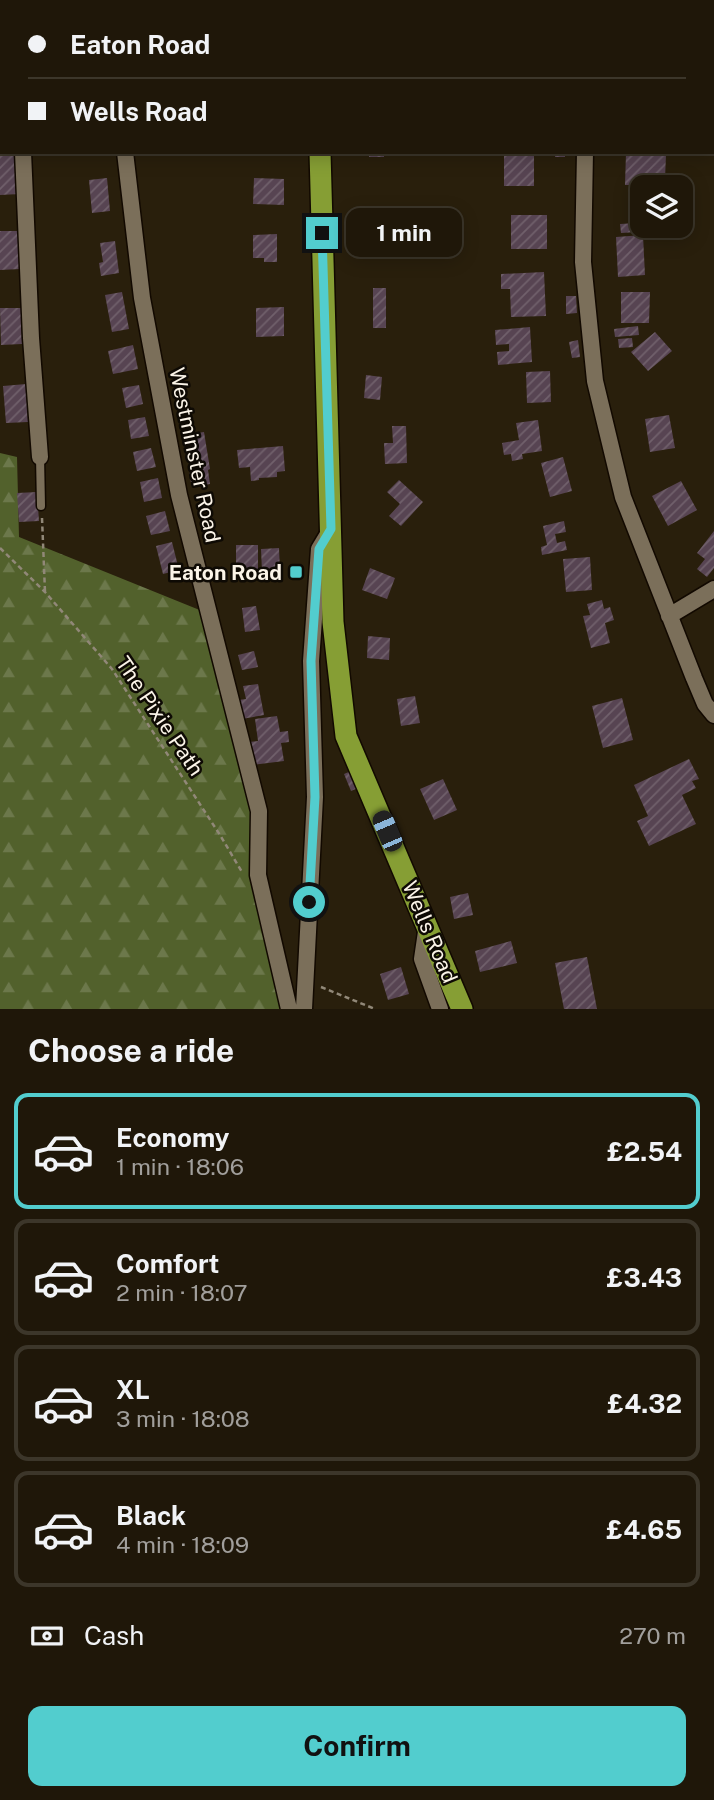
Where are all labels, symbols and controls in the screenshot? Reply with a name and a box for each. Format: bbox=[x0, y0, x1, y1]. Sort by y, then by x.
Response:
text: Eaton Road bbox=[70, 29, 210, 60]
text: Wells Road bbox=[70, 96, 208, 127]
map controls bbox=[630, 175, 693, 238]
button: layers bbox=[630, 175, 693, 238]
callout: 1 min bbox=[346, 208, 462, 258]
route end bbox=[306, 217, 338, 249]
text: 1 min bbox=[376, 219, 432, 246]
street label: Westminster Road bbox=[164, 365, 226, 545]
place label: Eaton Road bbox=[169, 560, 282, 585]
marker: Eaton Road bbox=[288, 564, 304, 580]
street label: The Pixie Path bbox=[111, 652, 209, 780]
car bbox=[370, 808, 405, 854]
street label: Wells Road bbox=[397, 877, 463, 987]
route start bbox=[293, 886, 325, 918]
text: Choose a ride bbox=[28, 1032, 234, 1069]
icon: car bbox=[32, 1120, 95, 1183]
text: Economy bbox=[116, 1122, 229, 1153]
text: £2.54 bbox=[607, 1136, 682, 1167]
text: 1 min · 18:06 bbox=[116, 1153, 244, 1180]
icon: car bbox=[32, 1246, 95, 1309]
text: Comfort bbox=[116, 1248, 219, 1279]
text: £3.43 bbox=[607, 1262, 682, 1293]
text: 2 min · 18:07 bbox=[116, 1279, 248, 1306]
icon: car bbox=[32, 1372, 95, 1435]
text: XL bbox=[116, 1374, 150, 1405]
text: £4.32 bbox=[607, 1388, 682, 1419]
text: 3 min · 18:08 bbox=[116, 1405, 250, 1432]
icon: car bbox=[32, 1498, 95, 1561]
text: Black bbox=[116, 1500, 186, 1531]
text: £4.65 bbox=[606, 1514, 682, 1545]
text: 4 min · 18:09 bbox=[116, 1531, 249, 1558]
icon: cash bbox=[28, 1617, 66, 1655]
text: Cash bbox=[84, 1620, 144, 1651]
text: 270 m bbox=[619, 1622, 686, 1649]
button: Confirm bbox=[28, 1706, 686, 1786]

